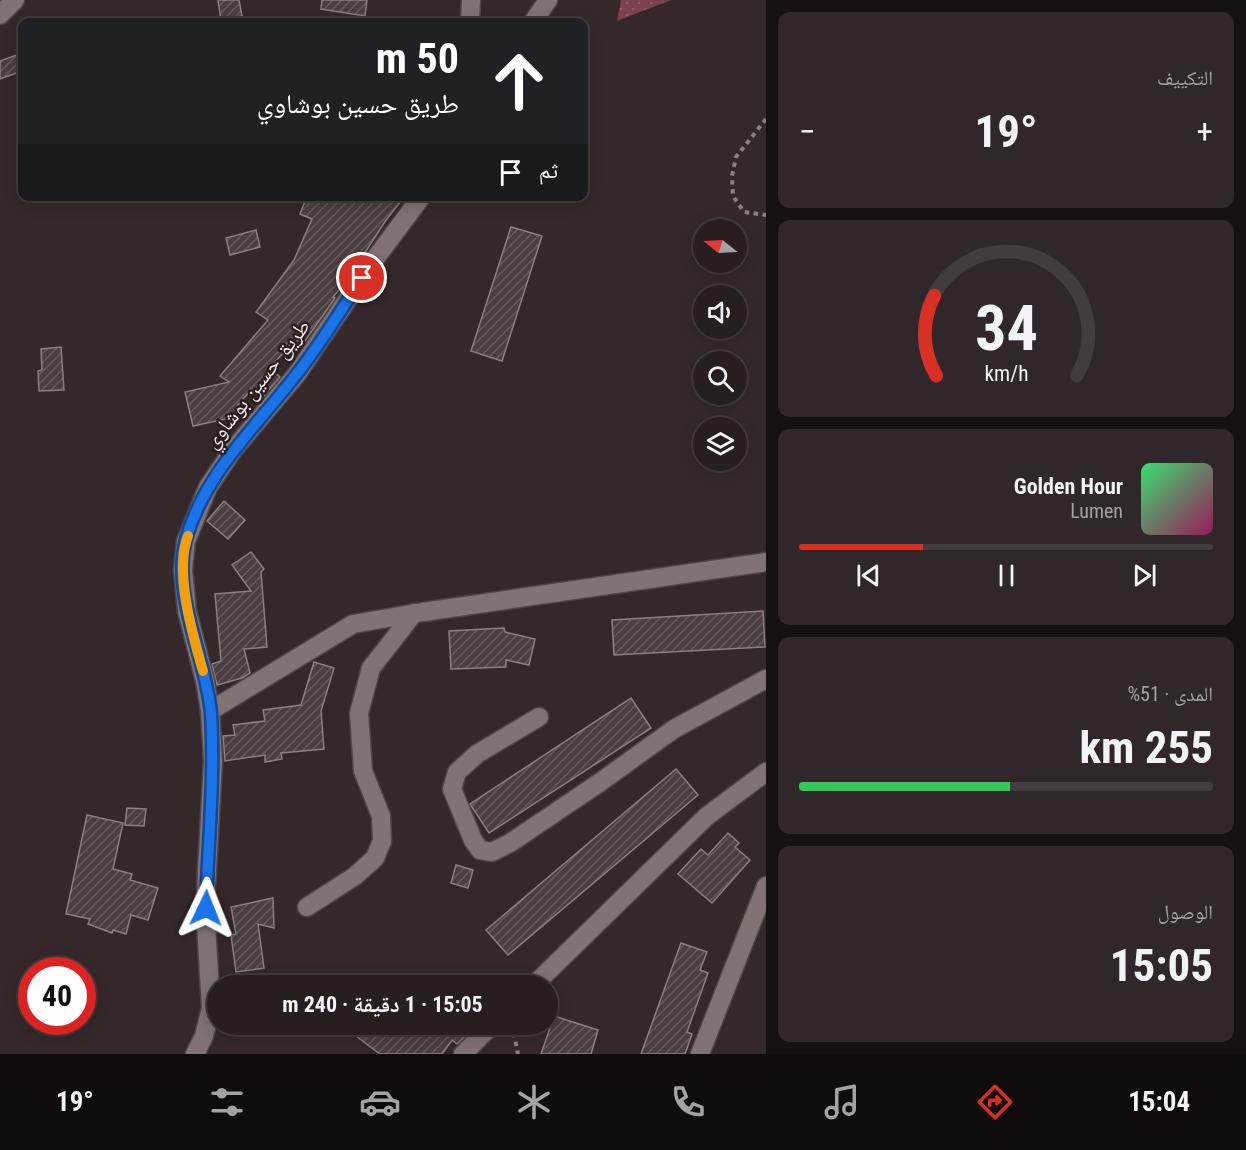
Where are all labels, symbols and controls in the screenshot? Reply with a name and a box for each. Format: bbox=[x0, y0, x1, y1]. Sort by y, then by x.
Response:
text: 50 m bbox=[376, 34, 459, 83]
icon: ahead bbox=[480, 42, 558, 120]
text: التكييف bbox=[1157, 66, 1213, 90]
text: طريق حسين بوشاوي bbox=[257, 88, 459, 120]
text: 19° bbox=[975, 105, 1038, 158]
text: − bbox=[799, 112, 816, 151]
text: + bbox=[1197, 112, 1213, 151]
icon: arrive bbox=[494, 156, 527, 189]
text: ثم bbox=[539, 158, 558, 183]
north arrow bbox=[693, 219, 747, 273]
map controls bbox=[693, 219, 747, 471]
pin bbox=[336, 252, 387, 303]
icon: arrive bbox=[345, 261, 378, 294]
button: sound bbox=[693, 285, 747, 339]
text: 34 bbox=[974, 292, 1038, 365]
street label: طريق حسين بوشاوي bbox=[199, 315, 318, 456]
button: search bbox=[693, 351, 747, 405]
text: km/h bbox=[984, 361, 1028, 386]
button: layers bbox=[693, 417, 747, 471]
text: Golden Hour bbox=[1014, 474, 1123, 499]
text: Lumen bbox=[1070, 499, 1123, 523]
icon: previous bbox=[852, 559, 885, 592]
icon: pause bbox=[990, 559, 1023, 592]
icon: next bbox=[1128, 559, 1161, 592]
text: المدى · 51% bbox=[1127, 682, 1213, 706]
text: 255 km bbox=[1080, 721, 1213, 774]
position arrow bbox=[174, 876, 238, 940]
text: الوصول bbox=[1158, 900, 1213, 924]
text: 15:05 bbox=[1110, 939, 1213, 992]
speed limit sign: 40 bbox=[18, 957, 96, 1035]
text: 15:05 · 1 دقيقة · 240 m bbox=[282, 992, 483, 1017]
icon: filters bbox=[206, 1081, 248, 1123]
icon: car bbox=[359, 1081, 401, 1123]
icon: climate bbox=[513, 1081, 555, 1123]
icon: phone bbox=[667, 1081, 709, 1123]
icon: music bbox=[821, 1081, 863, 1123]
icon: directions bbox=[974, 1081, 1016, 1123]
text: 19° bbox=[56, 1086, 94, 1118]
text: 15:04 bbox=[1128, 1086, 1190, 1118]

